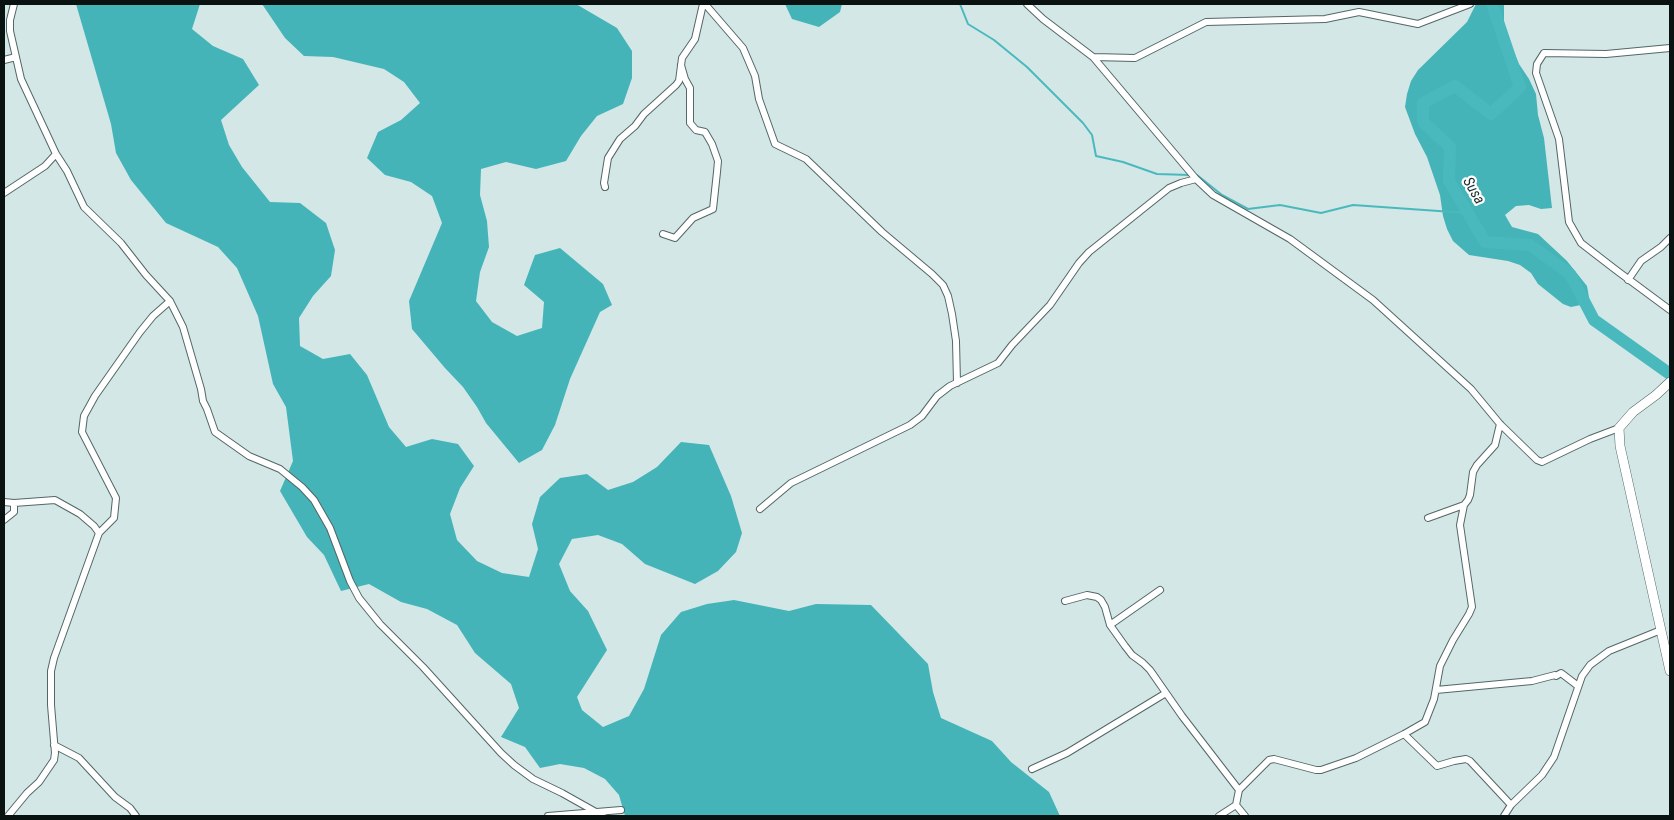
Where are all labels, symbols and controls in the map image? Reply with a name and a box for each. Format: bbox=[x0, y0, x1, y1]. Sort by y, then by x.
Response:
water label: Susa bbox=[1458, 174, 1488, 208]

